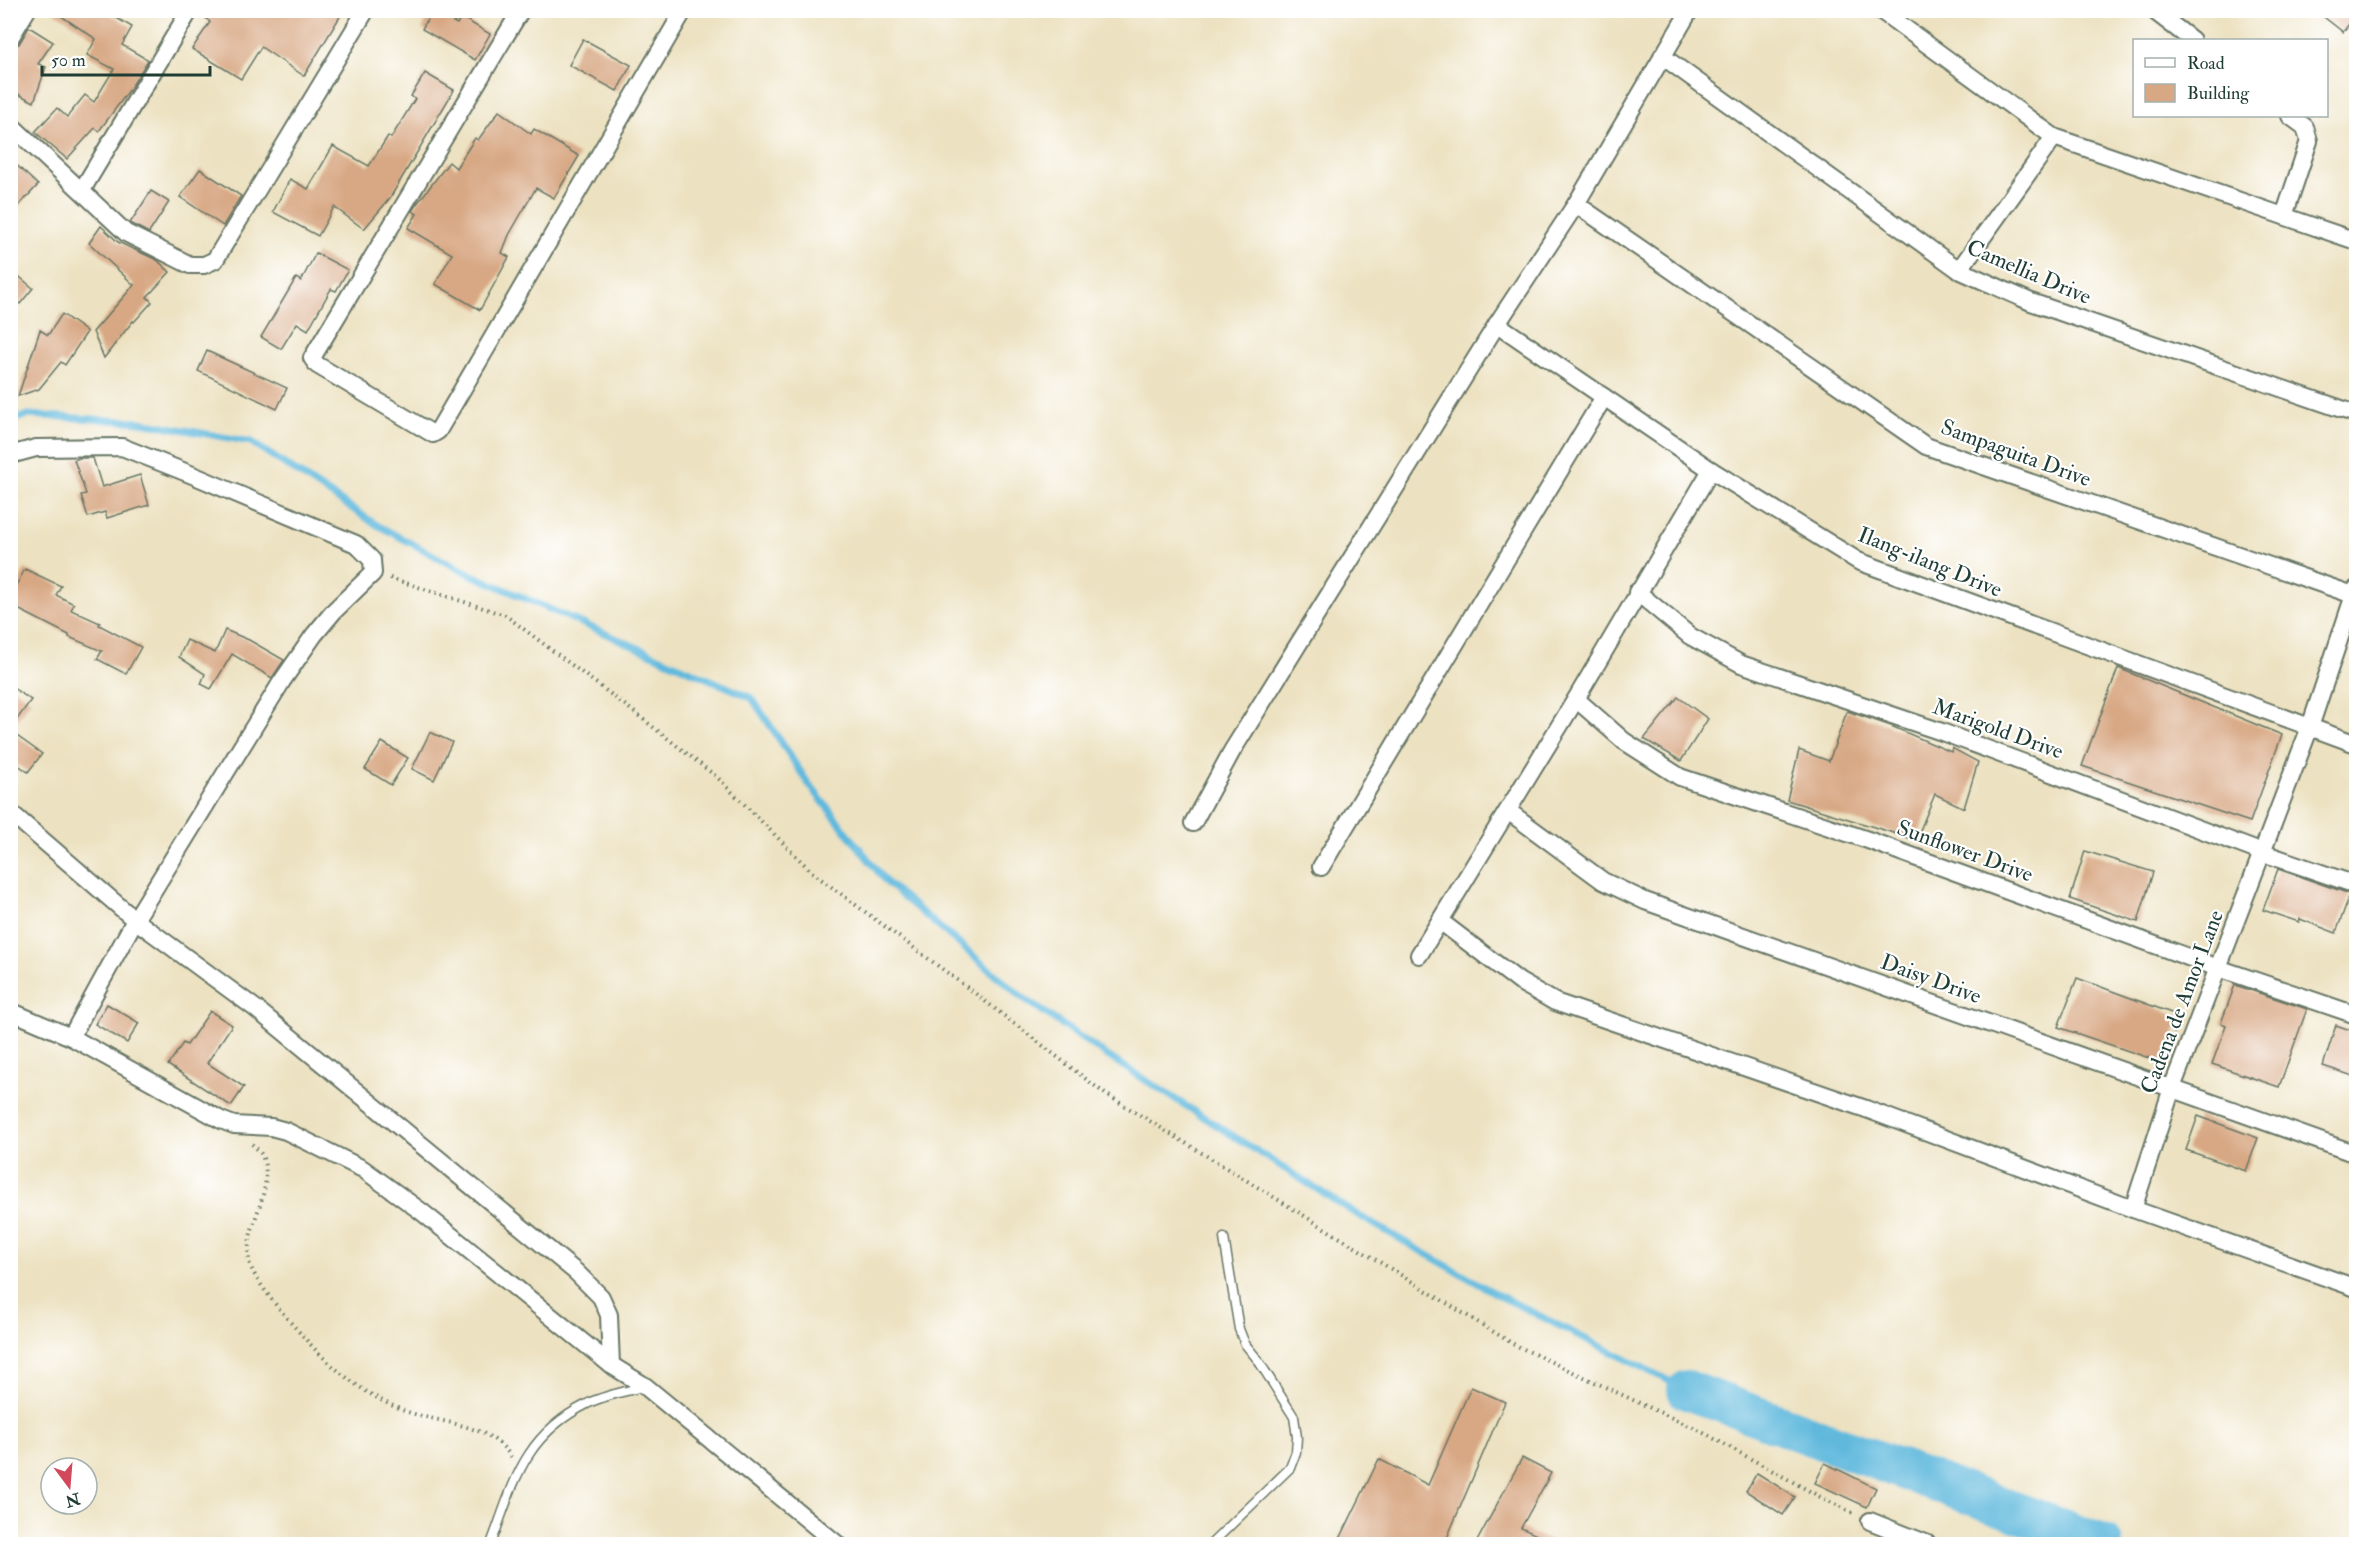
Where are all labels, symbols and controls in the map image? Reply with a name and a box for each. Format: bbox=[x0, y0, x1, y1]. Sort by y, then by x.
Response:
scale bar bbox=[42, 39, 210, 77]
legend bbox=[2133, 39, 2328, 117]
text: 50 m bbox=[51, 49, 86, 72]
text: Road bbox=[2187, 52, 2225, 75]
text: Building bbox=[2187, 82, 2250, 105]
street label: Camellia Drive bbox=[1963, 233, 2095, 311]
street label: Sampaguita Drive bbox=[1937, 413, 2095, 494]
street label: Ilang-ilang Drive bbox=[1854, 520, 2006, 604]
street label: Marigold Drive bbox=[1929, 692, 2067, 766]
street label: Sunflower Drive bbox=[1893, 813, 2037, 889]
street label: Cadena de Amor Lane bbox=[2134, 906, 2230, 1098]
street label: Daisy Drive bbox=[1877, 948, 1985, 1010]
north arrow bbox=[39, 1456, 99, 1516]
text: N bbox=[63, 1488, 83, 1511]

